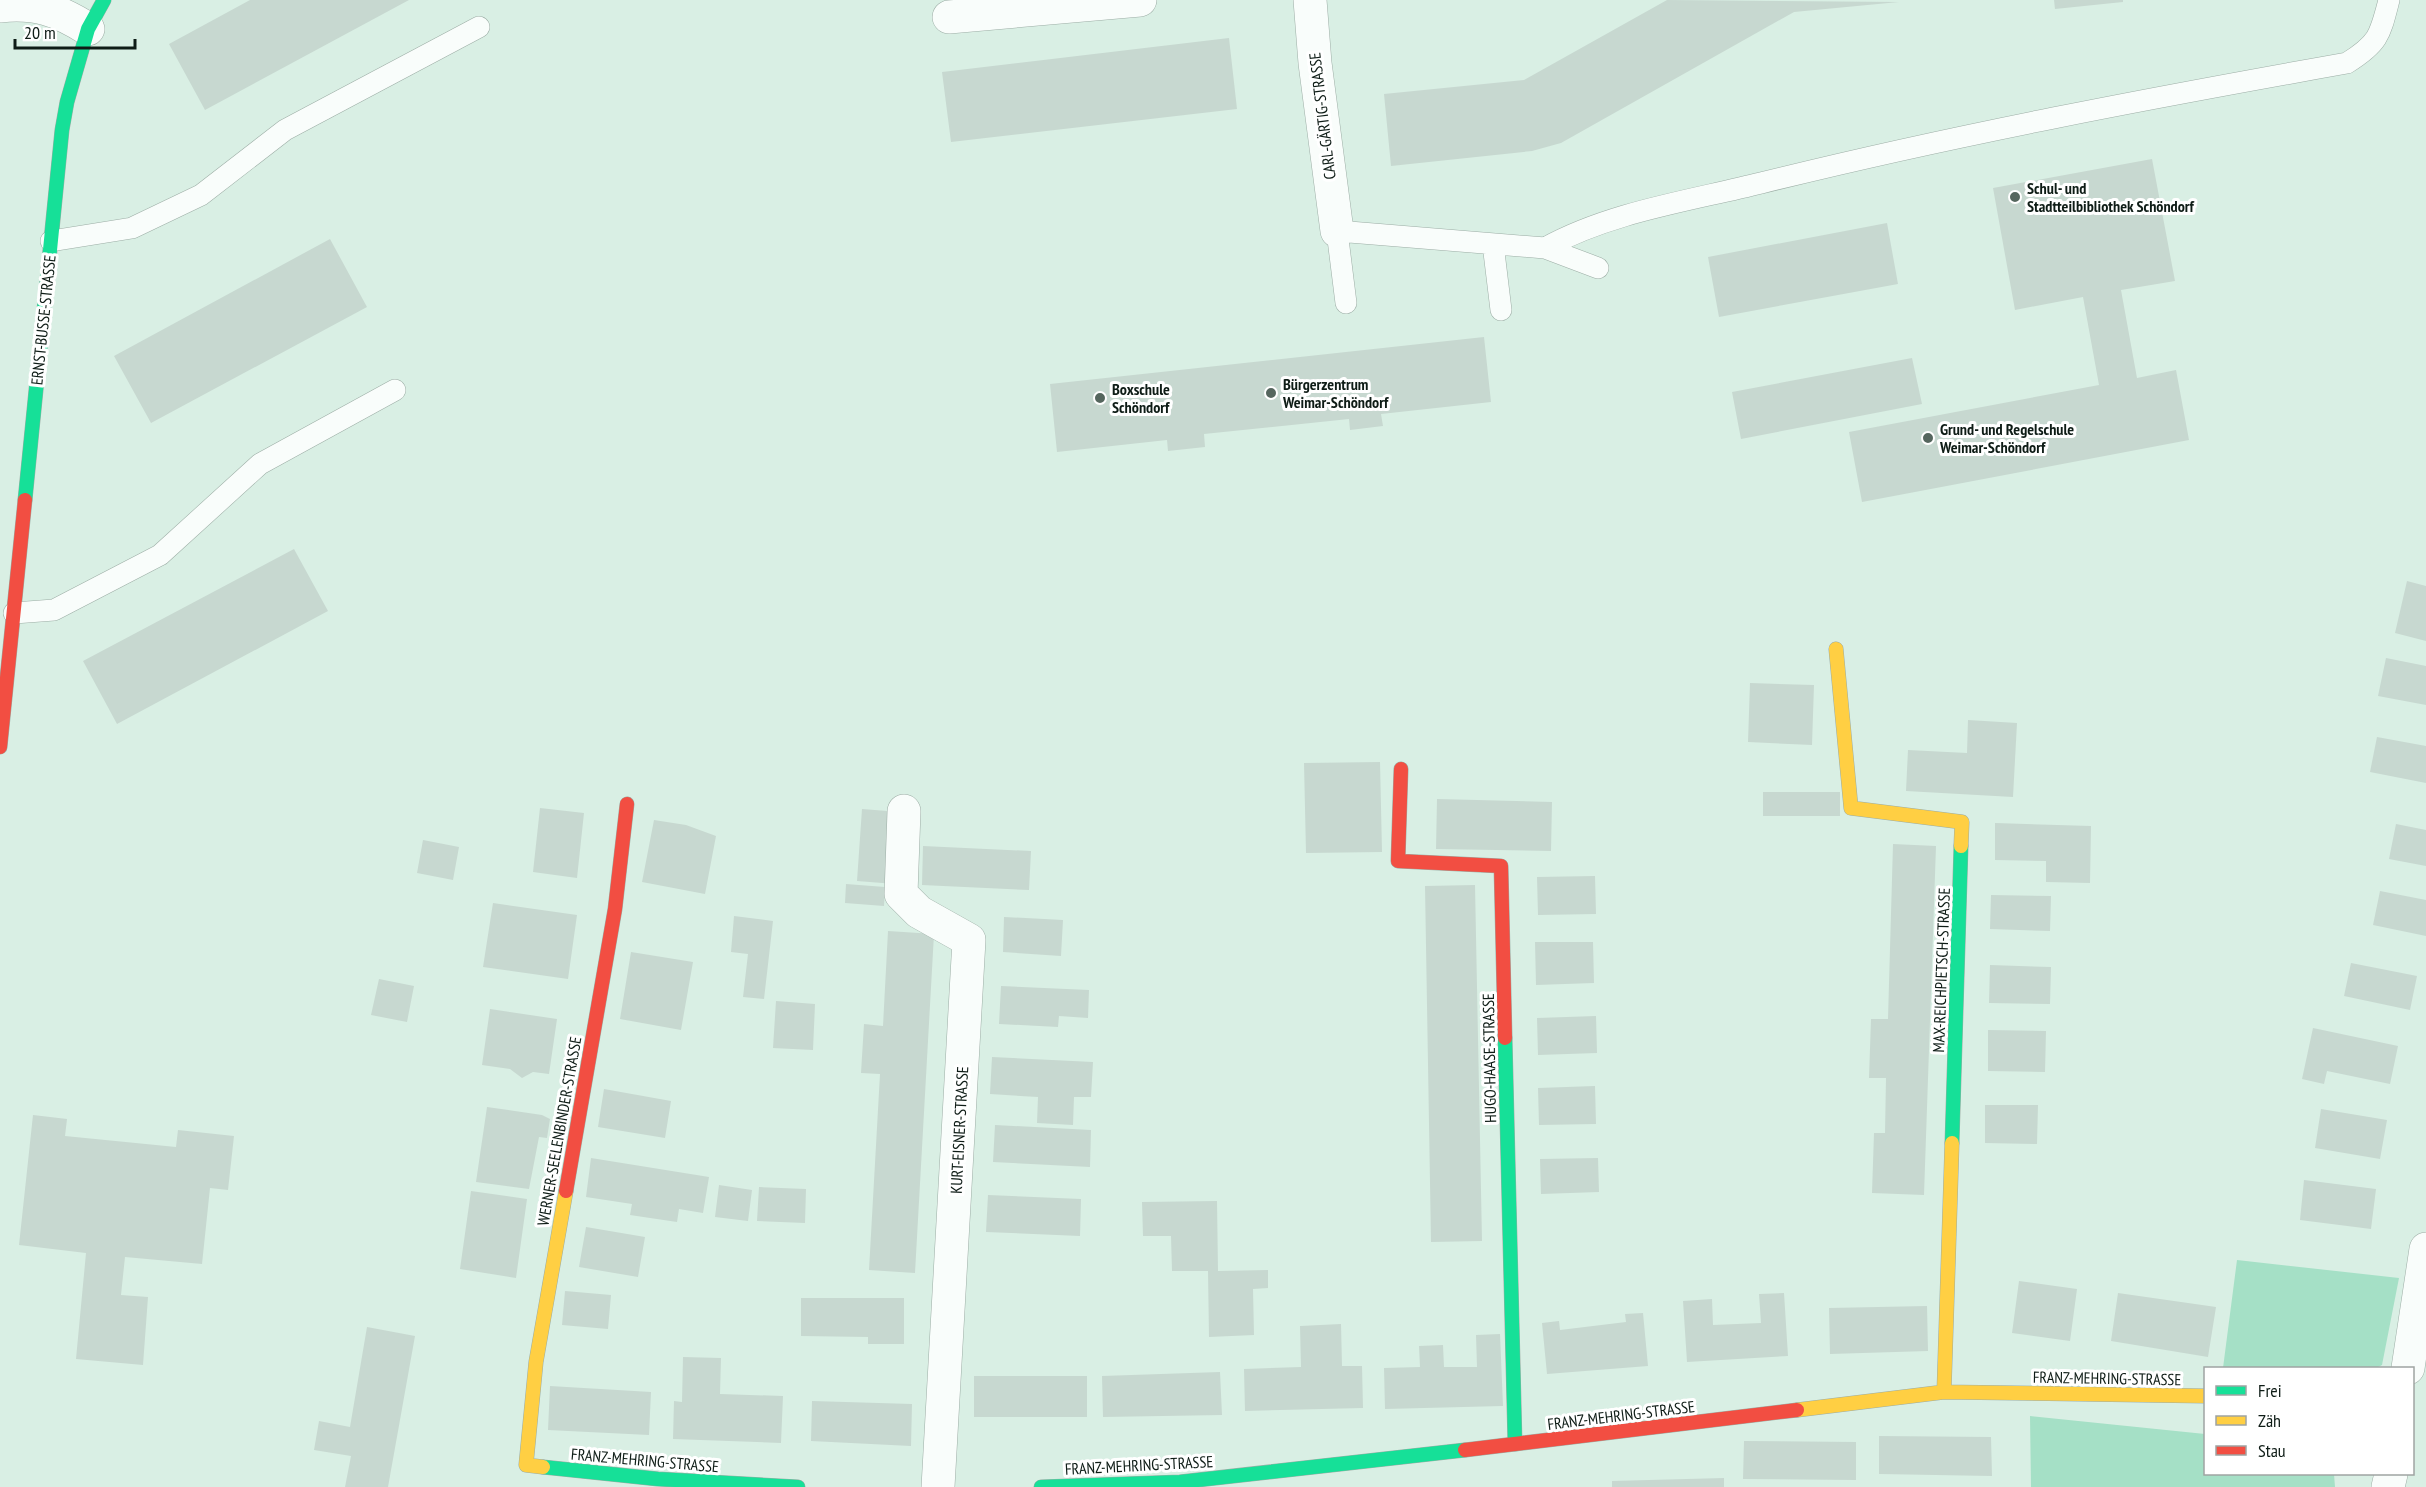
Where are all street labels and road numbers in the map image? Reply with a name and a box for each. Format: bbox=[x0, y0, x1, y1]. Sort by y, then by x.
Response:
street label: CARL-GÄRTIG-STRASSE bbox=[1304, 51, 1340, 181]
street label: ERNST-BUSSE-STRASSE bbox=[26, 254, 60, 386]
street label: MAX-REICHPIETSCH-STRASSE bbox=[1928, 887, 1954, 1053]
street label: HUGO-HAASE-STRASSE bbox=[1478, 993, 1500, 1123]
street label: WERNER-SEELENBINDER-STRASSE bbox=[533, 1035, 586, 1227]
street label: KURT-EISNER-STRASSE bbox=[946, 1066, 972, 1194]
street label: FRANZ-MEHRING-STRASSE bbox=[2033, 1367, 2181, 1389]
street label: FRANZ-MEHRING-STRASSE bbox=[1546, 1396, 1696, 1434]
street label: FRANZ-MEHRING-STRASSE bbox=[570, 1444, 720, 1476]
street label: FRANZ-MEHRING-STRASSE bbox=[1064, 1451, 1214, 1479]

